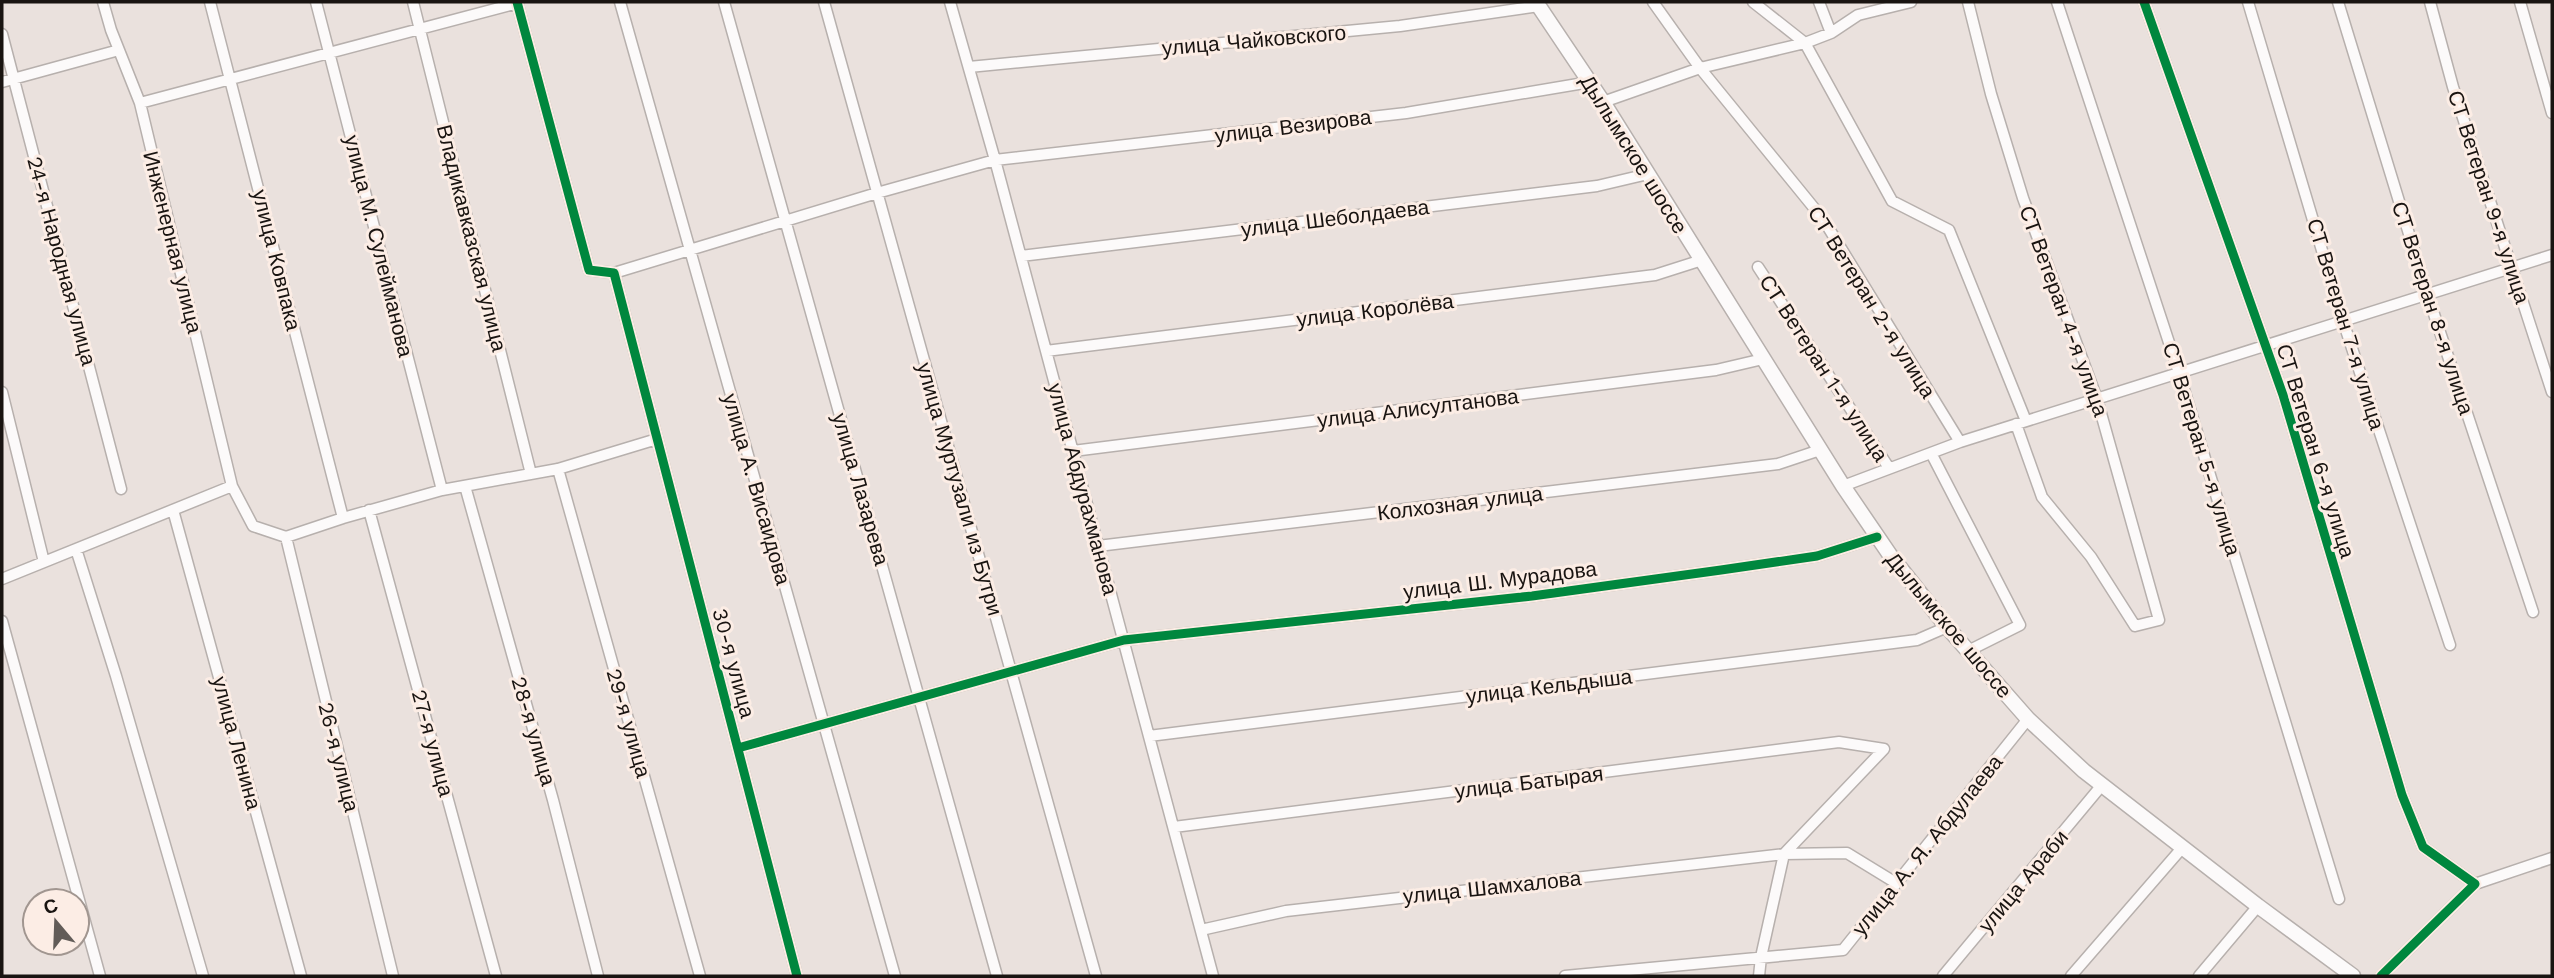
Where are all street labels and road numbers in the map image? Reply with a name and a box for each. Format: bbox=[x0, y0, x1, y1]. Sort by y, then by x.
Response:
street label: улица Чайковского bbox=[1161, 19, 1347, 61]
street label: Дылымское шоссе bbox=[1575, 70, 1693, 238]
street label: СТ Ветеран 9-я улица bbox=[2443, 87, 2535, 307]
street label: улица Везирова bbox=[1213, 104, 1373, 148]
street label: Владикавказская улица bbox=[432, 122, 512, 354]
street label: улица М. Сулейманова bbox=[339, 132, 419, 360]
street label: Инженерная улица bbox=[138, 148, 208, 336]
street label: 24-я Народная улица bbox=[22, 154, 102, 368]
street label: улица Ковпака bbox=[247, 187, 307, 333]
street label: улица Шеболдаева bbox=[1240, 194, 1431, 242]
street label: СТ Ветеран 8-я улица bbox=[2387, 198, 2479, 418]
street label: СТ Ветеран 2-я улица bbox=[1803, 201, 1941, 403]
street label: СТ Ветеран 4-я улица bbox=[2014, 202, 2114, 420]
street label: СТ Ветеран 7-я улица bbox=[2302, 215, 2390, 433]
street label: СТ Ветеран 1-я улица bbox=[1754, 270, 1894, 466]
street label: улица Королёва bbox=[1295, 288, 1455, 332]
street label: СТ Ветеран 5-я улица bbox=[2158, 339, 2246, 559]
street label: СТ Ветеран 6-я улица bbox=[2272, 341, 2361, 561]
street label: улица Муртузали из Бутри bbox=[912, 359, 1008, 619]
street label: улица Абдурахманова bbox=[1043, 380, 1123, 598]
street label: улица Алисултанова bbox=[1316, 383, 1520, 433]
street label: улица А. Висаидова bbox=[718, 390, 796, 588]
street label: улица Лазарева bbox=[827, 410, 895, 568]
street label: Колхозная улица bbox=[1376, 480, 1545, 526]
street label: Дылымское шоссе bbox=[1881, 547, 2017, 703]
street label: улица Ш. Мурадова bbox=[1402, 556, 1598, 604]
street label: 30-я улица bbox=[707, 606, 761, 721]
street label: улица Кельдыша bbox=[1465, 663, 1634, 709]
street label: 29-я улица bbox=[602, 666, 657, 781]
street label: улица Ленина bbox=[207, 674, 267, 813]
street label: 28-я улица bbox=[507, 674, 562, 789]
street label: 27-я улица bbox=[407, 687, 459, 799]
street label: 26-я улица bbox=[313, 700, 365, 815]
street label: улица А. Я. Абдулаева bbox=[1846, 749, 2008, 940]
street label: улица Батырая bbox=[1453, 760, 1605, 804]
street label: улица Араби bbox=[1973, 825, 2073, 937]
street label: улица Шамхалова bbox=[1402, 865, 1583, 909]

